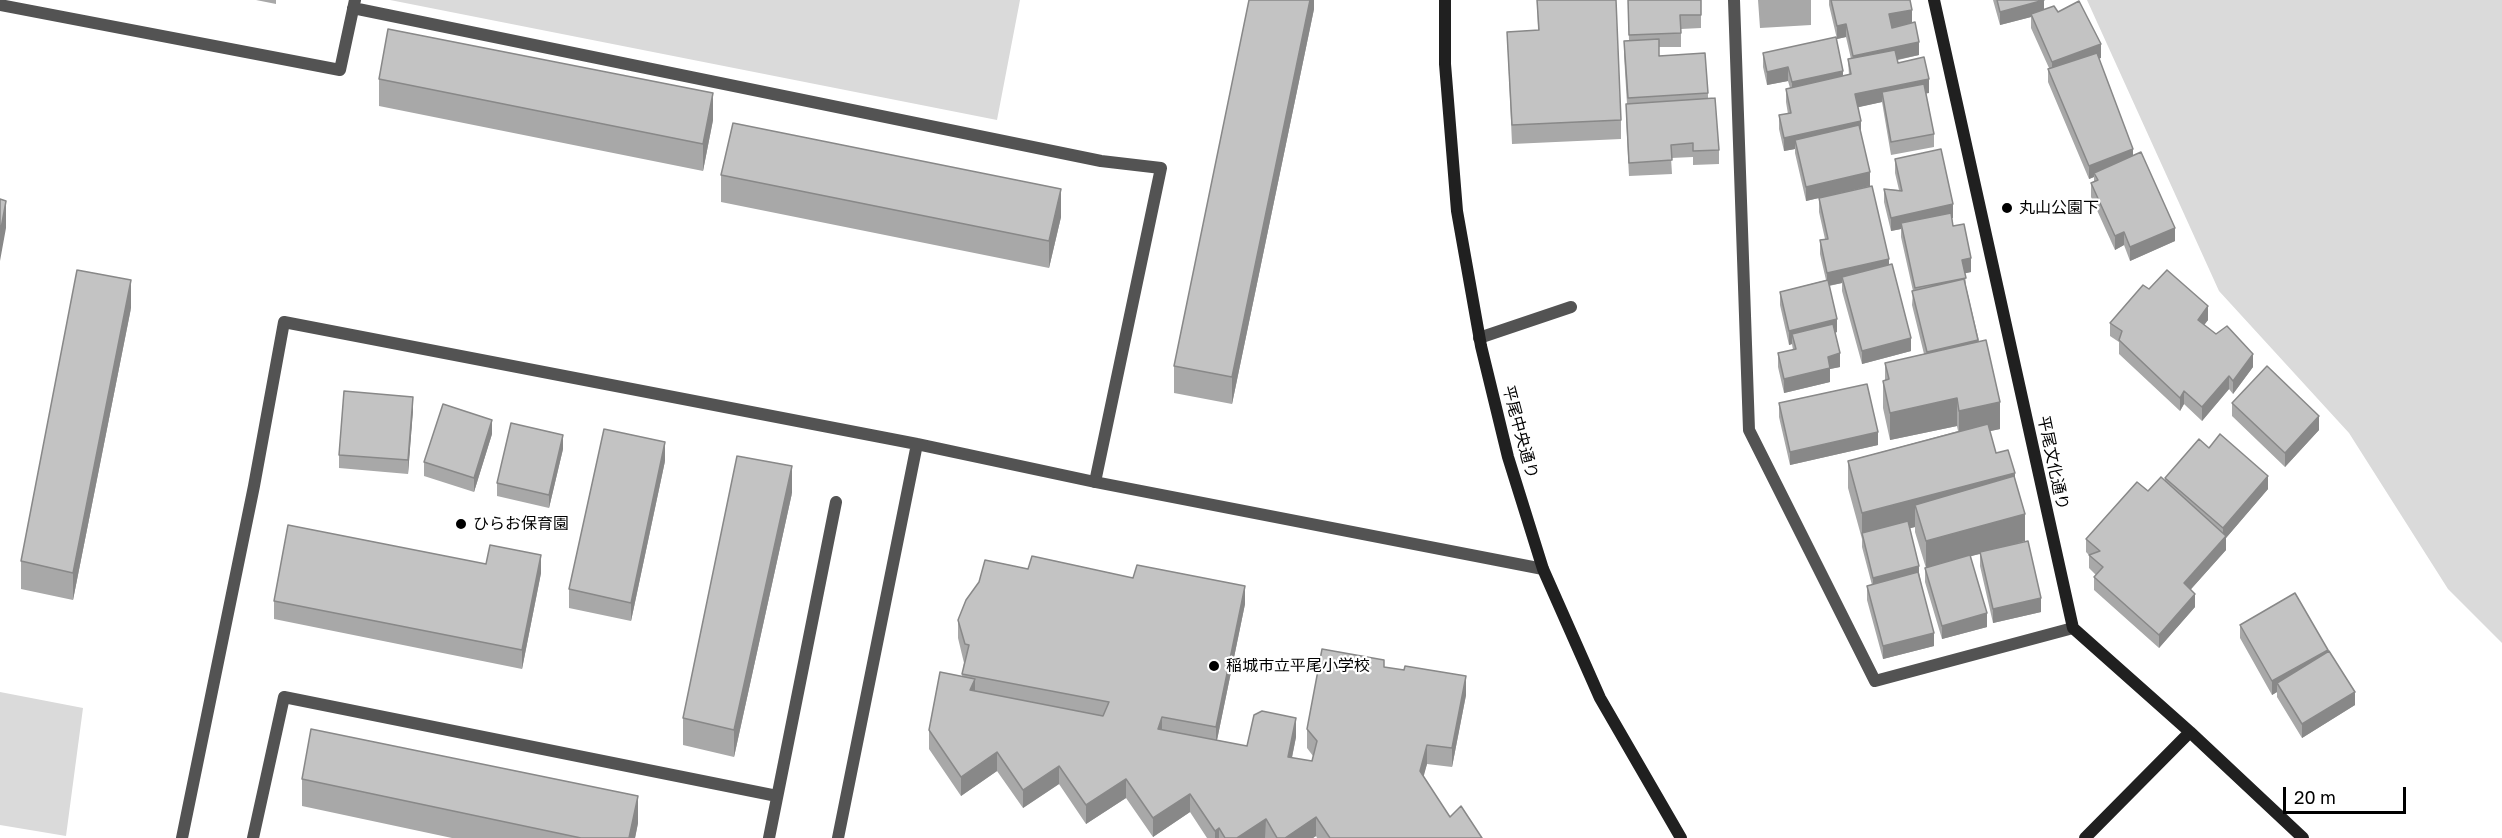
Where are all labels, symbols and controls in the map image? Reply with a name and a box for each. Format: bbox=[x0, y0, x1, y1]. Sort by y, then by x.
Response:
place label: 丸山公園下 bbox=[2019, 198, 2099, 218]
marker: 丸山公園下 bbox=[2000, 201, 2014, 215]
street label: 平尾中央通り bbox=[1498, 383, 1542, 481]
street label: 平尾文化通り bbox=[2034, 414, 2072, 512]
place label: ひらお保育園 bbox=[473, 514, 569, 534]
marker: ひらお保育園 bbox=[454, 517, 468, 531]
place label: 稲城市立平尾小学校 bbox=[1226, 656, 1370, 676]
marker: 稲城市立平尾小学校 bbox=[1207, 659, 1221, 673]
scale bar bbox=[2286, 775, 2409, 813]
text: 20 m bbox=[2294, 786, 2336, 808]

